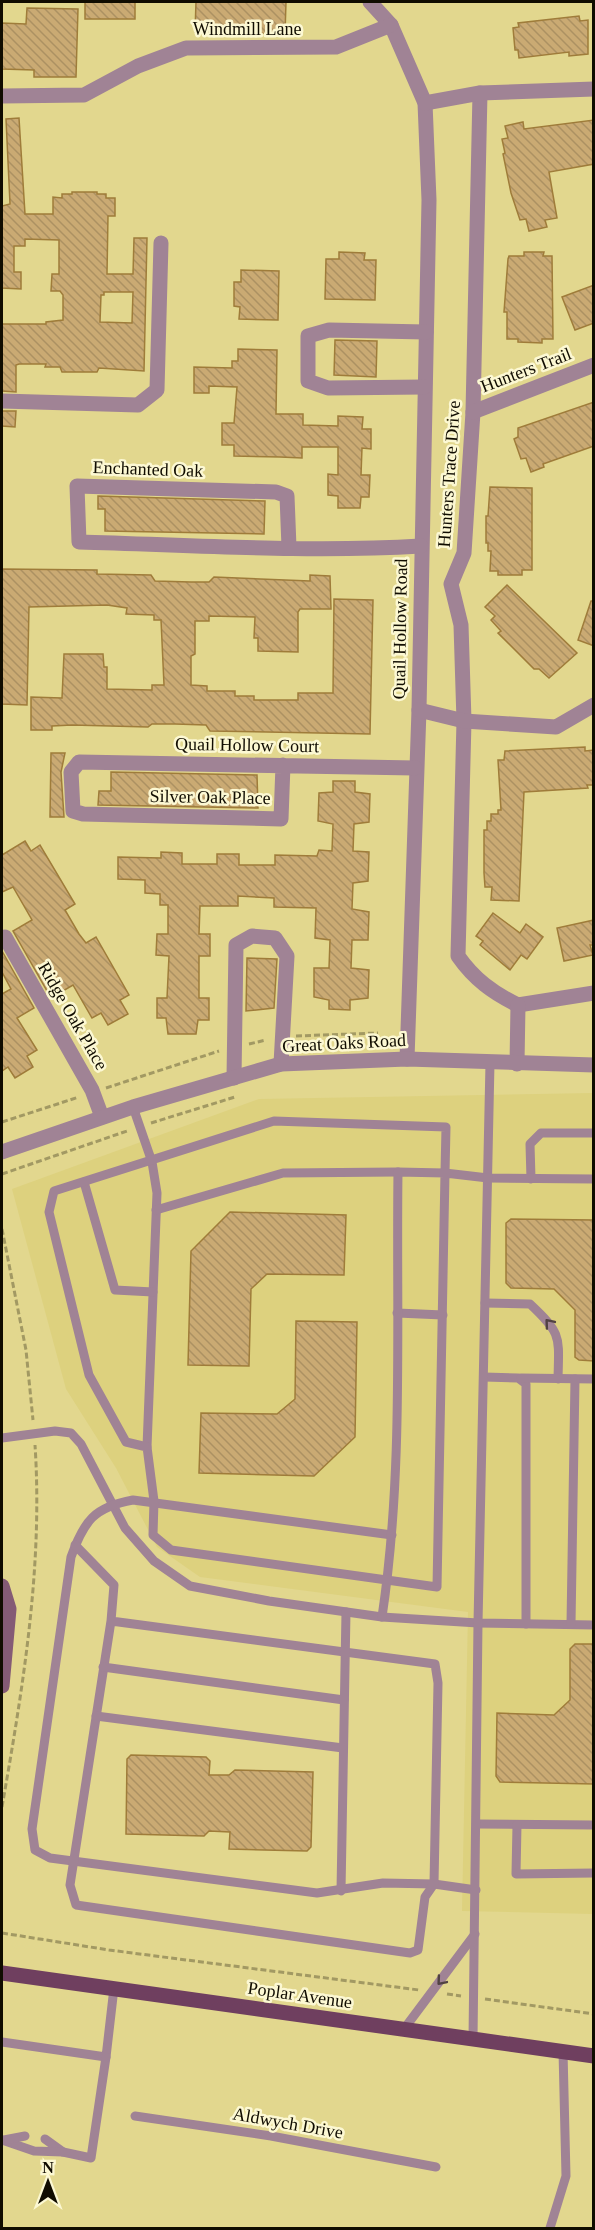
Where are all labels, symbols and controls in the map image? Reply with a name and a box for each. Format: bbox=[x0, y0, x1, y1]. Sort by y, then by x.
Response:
street label: Windmill Lane bbox=[193, 19, 301, 39]
street label: Hunters Trail bbox=[478, 344, 574, 396]
street label: Hunters Trace Drive bbox=[434, 400, 464, 548]
street label: Enchanted Oak bbox=[92, 457, 204, 481]
street label: Quail Hollow Road bbox=[389, 558, 411, 700]
street label: Quail Hollow Court bbox=[175, 734, 319, 756]
street label: Silver Oak Place bbox=[149, 786, 271, 808]
street label: Ridge Oak Place bbox=[34, 959, 112, 1073]
street label: Great Oaks Road bbox=[282, 1030, 406, 1056]
one-way arrow bbox=[545, 1319, 556, 1330]
one-way arrow bbox=[437, 1974, 448, 1985]
street label: Poplar Avenue bbox=[247, 1978, 353, 2012]
street label: Aldwych Drive bbox=[231, 2103, 345, 2143]
north arrow bbox=[18, 2152, 78, 2212]
text: N bbox=[42, 2159, 54, 2176]

